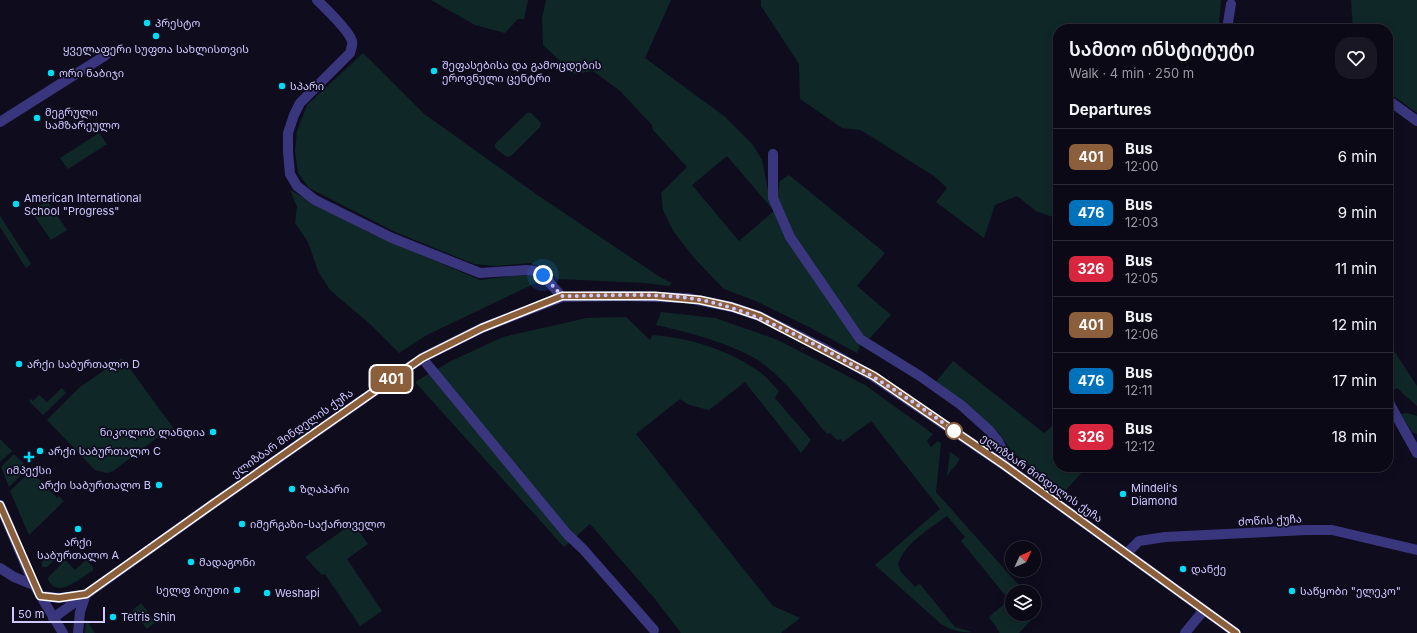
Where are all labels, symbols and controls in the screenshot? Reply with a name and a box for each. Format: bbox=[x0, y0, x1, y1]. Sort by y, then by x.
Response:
place label: პრესტო bbox=[155, 16, 201, 30]
marker: პრესტო bbox=[142, 18, 152, 28]
marker: ყველაფერი სუფთა სახლისთვის bbox=[151, 31, 161, 41]
button: heart bbox=[1335, 37, 1377, 79]
text: სამთო ინსტიტუტი bbox=[1069, 38, 1255, 61]
place label: ყველაფერი სუფთა სახლისთვის bbox=[63, 42, 249, 56]
place label: შეფასებისა და გამოცდების ეროვნული ცენტრი bbox=[442, 58, 602, 85]
text: Walk · 4 min · 250 m bbox=[1069, 65, 1194, 81]
place label: ორი ნაბიჯი bbox=[59, 66, 124, 80]
marker: შეფასებისა და გამოცდების ეროვნული ცენტრი bbox=[429, 66, 439, 76]
marker: ორი ნაბიჯი bbox=[46, 68, 56, 78]
place label: სპარი bbox=[290, 79, 324, 93]
marker: სპარი bbox=[277, 81, 287, 91]
text: Departures bbox=[1069, 100, 1151, 119]
place label: მეგრული სამზარეულო bbox=[45, 105, 120, 132]
marker: მეგრული სამზარეულო bbox=[32, 113, 42, 123]
text: Bus bbox=[1125, 139, 1153, 158]
text: 6 min bbox=[1338, 147, 1377, 166]
text: 401 bbox=[1079, 148, 1103, 165]
text: 12:00 bbox=[1125, 158, 1158, 174]
place label: American International School "Progress" bbox=[24, 191, 141, 218]
text: Bus bbox=[1125, 195, 1153, 214]
marker: American International School "Progress" bbox=[11, 199, 21, 209]
text: 9 min bbox=[1338, 203, 1377, 222]
text: 476 bbox=[1078, 204, 1104, 221]
text: 12:03 bbox=[1125, 214, 1158, 230]
text: Bus bbox=[1125, 251, 1153, 270]
text: 11 min bbox=[1335, 259, 1377, 278]
text: 326 bbox=[1078, 260, 1104, 277]
your location bbox=[533, 265, 553, 285]
text: 12:05 bbox=[1125, 270, 1158, 286]
text: Bus bbox=[1125, 307, 1153, 326]
text: 12 min bbox=[1332, 315, 1377, 334]
text: 401 bbox=[1079, 316, 1103, 333]
text: 12:06 bbox=[1125, 326, 1158, 342]
place label: არქი საბურთალო D bbox=[27, 357, 140, 371]
marker: არქი საბურთალო D bbox=[14, 359, 24, 369]
text: Bus bbox=[1125, 363, 1153, 382]
line badge: 401 bbox=[368, 366, 414, 392]
text: 401 bbox=[379, 370, 403, 387]
text: 17 min bbox=[1333, 371, 1377, 390]
text: 476 bbox=[1078, 372, 1104, 389]
text: 12:11 bbox=[1125, 382, 1153, 398]
street label: ელიზბარ მინდელის ქუჩა bbox=[228, 386, 356, 480]
text: Bus bbox=[1125, 419, 1153, 438]
unlabelled marker bbox=[945, 422, 963, 440]
place label: ნიკოლოზ ლანდია bbox=[100, 425, 205, 439]
marker: ნიკოლოზ ლანდია bbox=[208, 427, 218, 437]
text: 18 min bbox=[1332, 427, 1377, 446]
text: 326 bbox=[1078, 428, 1104, 445]
street label: ელიზბარ მინდელის ქუჩა bbox=[978, 431, 1106, 525]
text: 12:12 bbox=[1125, 438, 1155, 454]
place label: არქი საბურთალო C bbox=[48, 444, 161, 458]
marker: არქი საბურთალო C bbox=[35, 446, 45, 456]
marker: იმპექსი bbox=[24, 452, 34, 462]
place label: იმპექსი bbox=[7, 463, 52, 477]
place label: არქი საბურთალო B bbox=[39, 478, 151, 492]
marker: არქი საბურთალო B bbox=[154, 480, 164, 490]
place label: Mindeli's Diamond bbox=[1131, 481, 1178, 508]
place label: ზღაპარი bbox=[300, 482, 349, 496]
marker: ზღაპარი bbox=[287, 484, 297, 494]
marker: Mindeli's Diamond bbox=[1118, 489, 1128, 499]
street label: ძოწის ქუჩა bbox=[1238, 511, 1302, 529]
place label: იმერგაზი-საქართველო bbox=[250, 517, 385, 531]
marker: იმერგაზი-საქართველო bbox=[237, 519, 247, 529]
marker: არქი საბურთალო A bbox=[73, 524, 83, 534]
place label: არქი საბურთალო A bbox=[37, 535, 119, 562]
north arrow bbox=[1005, 541, 1041, 577]
map controls bbox=[1005, 541, 1041, 621]
place label: მადაგონი bbox=[199, 555, 255, 569]
marker: მადაგონი bbox=[186, 557, 196, 567]
place label: დანქე bbox=[1191, 562, 1226, 576]
marker: დანქე bbox=[1178, 564, 1188, 574]
place label: სელფ ბიუთი bbox=[156, 583, 229, 597]
place label: საწყობი "ელეკო" bbox=[1300, 584, 1401, 598]
marker: სელფ ბიუთი bbox=[232, 585, 242, 595]
button: layers bbox=[1005, 585, 1041, 621]
place label: Weshapi bbox=[275, 586, 320, 600]
marker: საწყობი "ელეკო" bbox=[1287, 586, 1297, 596]
marker: Weshapi bbox=[262, 588, 272, 598]
scale bar bbox=[12, 605, 105, 624]
text: 50 m bbox=[18, 607, 44, 621]
place label: Tetris Shin bbox=[121, 610, 176, 624]
marker: Tetris Shin bbox=[108, 612, 118, 622]

